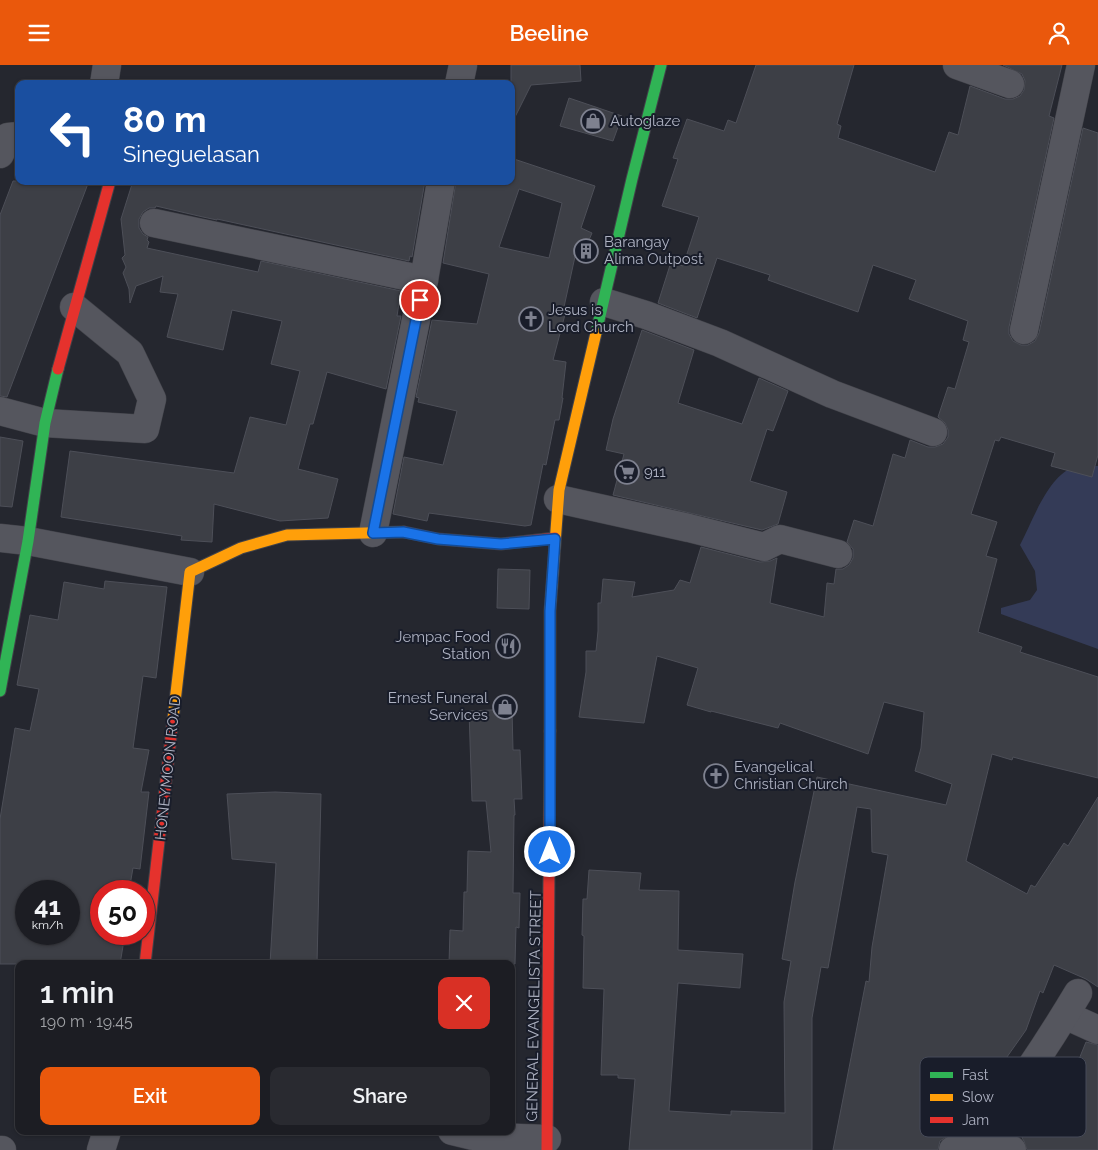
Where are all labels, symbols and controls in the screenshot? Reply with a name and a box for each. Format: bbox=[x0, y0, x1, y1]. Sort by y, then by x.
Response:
icon: menu bbox=[25, 19, 53, 47]
icon: person bbox=[1045, 19, 1073, 47]
text: Beeline bbox=[509, 20, 589, 46]
text: 80 m bbox=[123, 99, 207, 140]
icon: left bbox=[40, 100, 105, 165]
shop icon: Autoglaze bbox=[580, 108, 606, 134]
place label: Autoglaze bbox=[610, 112, 680, 130]
text: Sineguelasan bbox=[123, 141, 260, 167]
place label: Barangay Alima Outpost bbox=[604, 233, 703, 268]
building icon: Barangay Alima Outpost bbox=[573, 238, 599, 264]
pin bbox=[399, 279, 441, 321]
icon: arrive bbox=[406, 286, 434, 314]
place label: Jesus is Lord Church bbox=[548, 301, 634, 336]
church icon: Jesus is Lord Church bbox=[518, 306, 544, 332]
supermarket icon: 911 bbox=[614, 459, 640, 485]
place label: 911 bbox=[644, 463, 666, 481]
place label: Jempac Food Station bbox=[395, 628, 490, 663]
restaurant icon: Jempac Food Station bbox=[495, 633, 521, 659]
place label: Ernest Funeral Services bbox=[388, 689, 489, 724]
street label: HONEYMOON ROAD bbox=[151, 694, 185, 841]
shop icon: Ernest Funeral Services bbox=[492, 694, 518, 720]
place label: Evangelical Christian Church bbox=[734, 758, 848, 793]
church icon: Evangelical Christian Church bbox=[703, 763, 729, 789]
position arrow bbox=[523, 825, 575, 877]
speed limit sign: 50 bbox=[90, 880, 155, 945]
street label: GENERAL EVANGELISTA STREET bbox=[523, 890, 545, 1122]
text: 41 bbox=[34, 891, 61, 921]
text: km/h bbox=[32, 918, 63, 932]
text: 1 min bbox=[40, 975, 115, 1010]
button: close bbox=[438, 977, 490, 1029]
text: 190 m · 19:45 bbox=[40, 1012, 133, 1031]
legend bbox=[920, 1057, 1086, 1137]
button: Exit bbox=[40, 1067, 260, 1125]
button: Share bbox=[270, 1067, 490, 1125]
text: Fast bbox=[962, 1067, 989, 1083]
text: Slow bbox=[962, 1089, 994, 1105]
text: Jam bbox=[962, 1112, 989, 1128]

